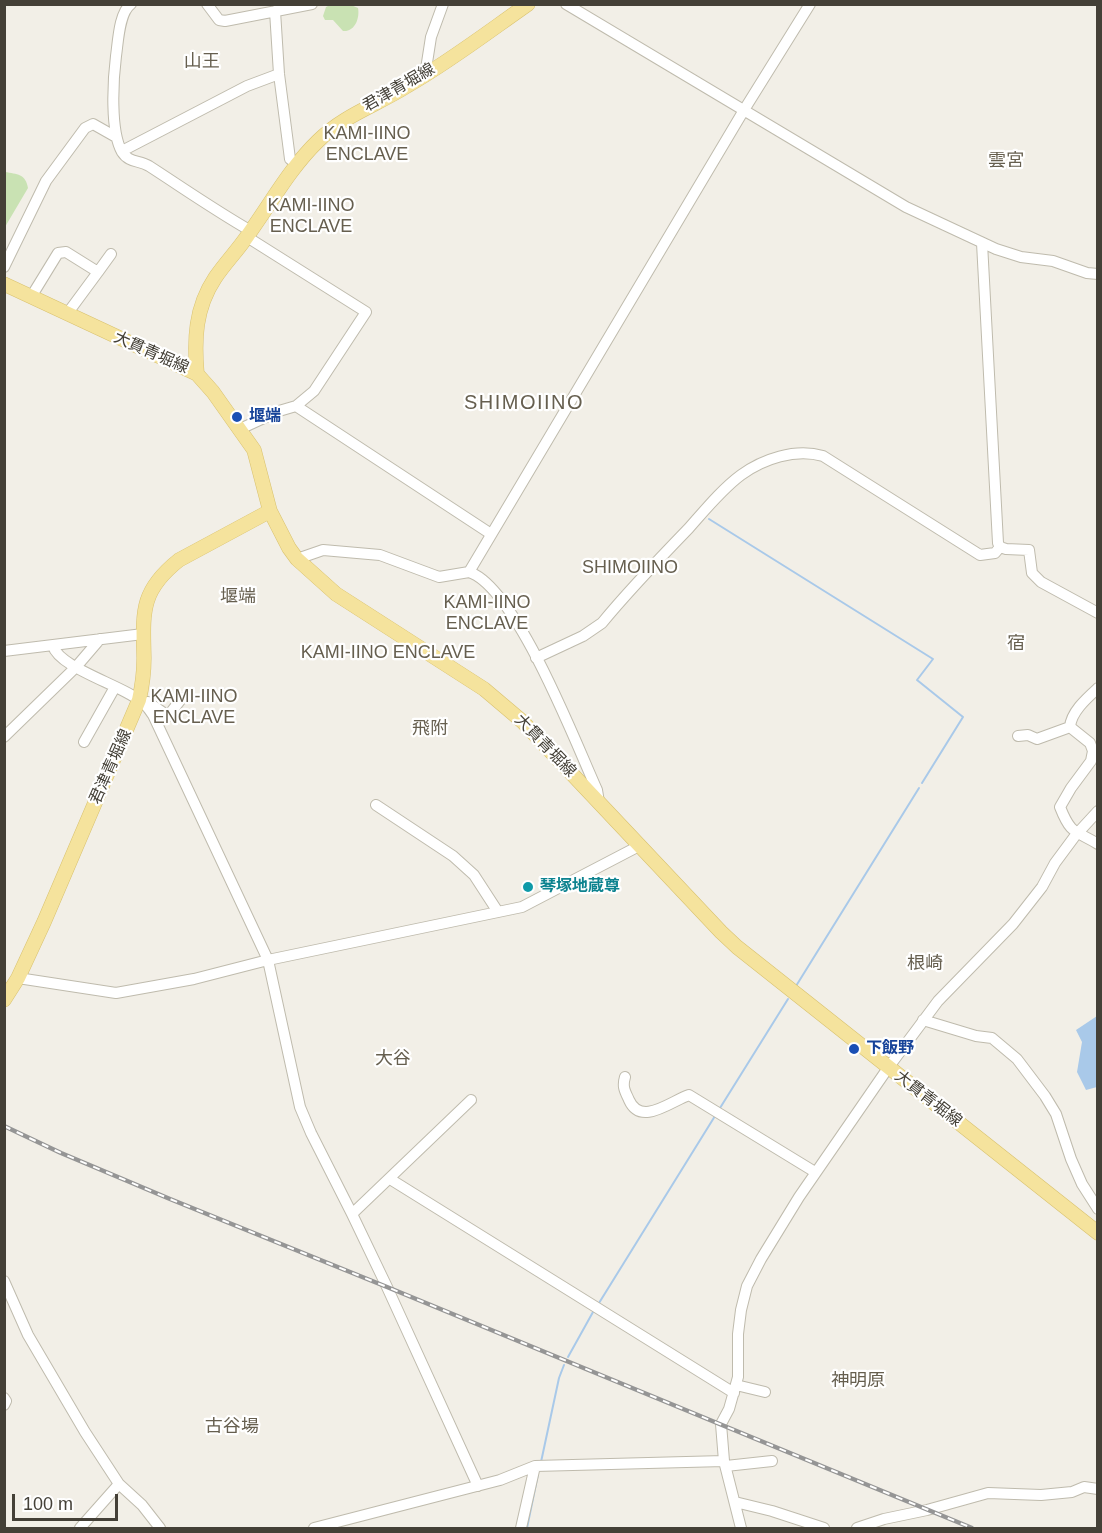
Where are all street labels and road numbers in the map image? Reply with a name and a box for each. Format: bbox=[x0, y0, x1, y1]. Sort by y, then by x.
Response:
street label: 君津青堀線 bbox=[360, 60, 438, 116]
street label: 大貫青堀線 bbox=[111, 328, 191, 378]
street label: 大貫青堀線 bbox=[510, 711, 580, 781]
street label: 君津青堀線 bbox=[86, 727, 136, 807]
street label: 大貫青堀線 bbox=[891, 1067, 965, 1131]

